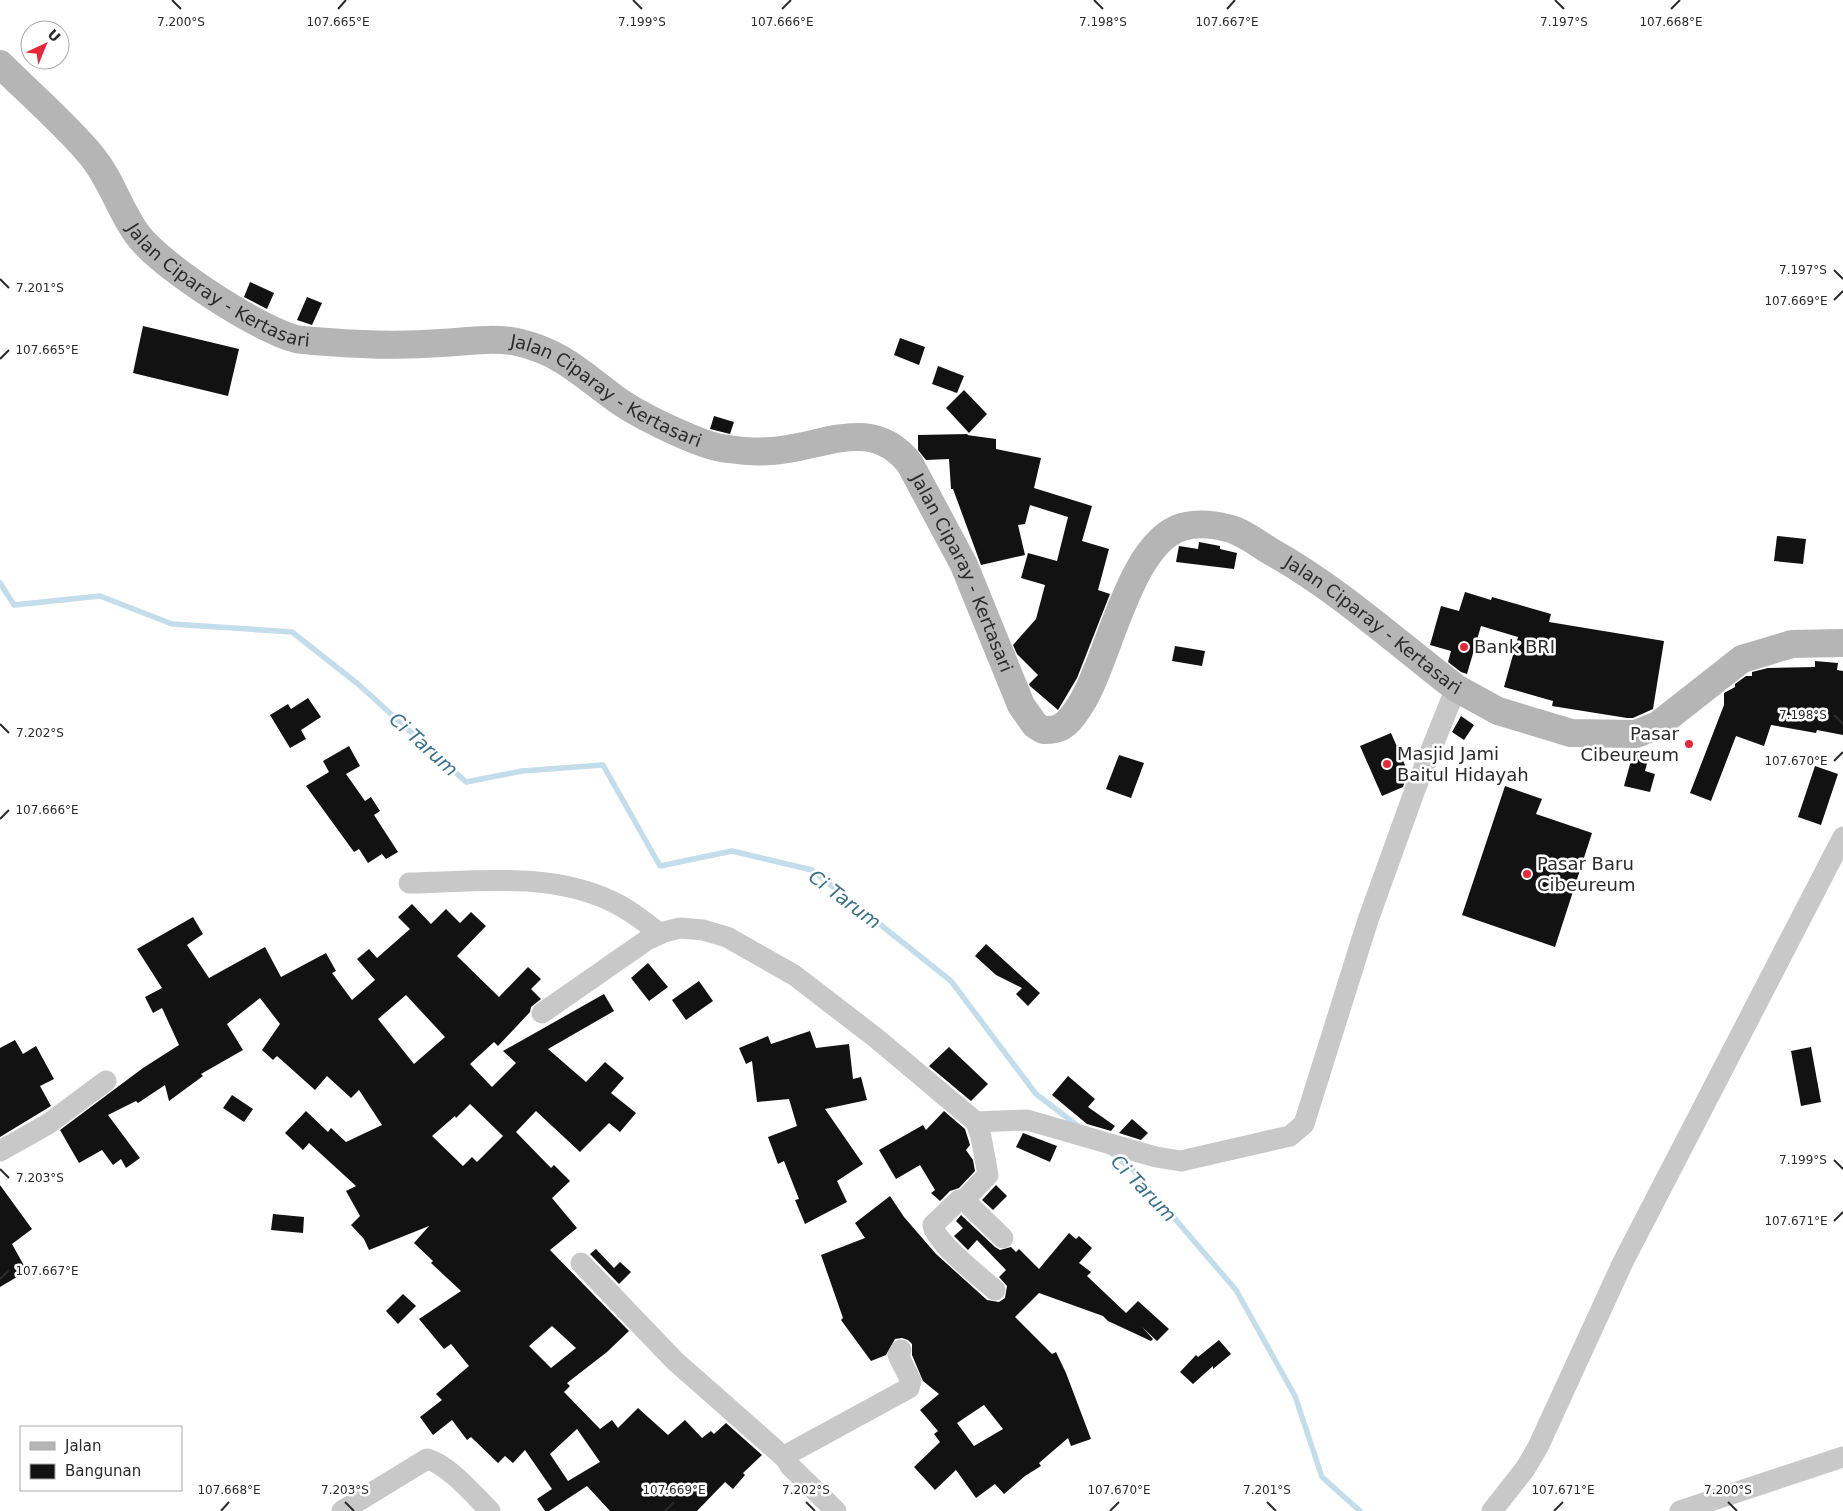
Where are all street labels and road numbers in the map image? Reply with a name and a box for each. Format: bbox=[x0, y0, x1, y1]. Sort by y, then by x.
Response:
street label: Jalan Ciparay - Kertasari bbox=[122, 218, 311, 351]
street label: Jalan Ciparay - Kertasari bbox=[508, 330, 705, 451]
street label: Jalan Ciparay - Kertasari bbox=[907, 469, 1017, 675]
street label: Jalan Ciparay - Kertasari bbox=[1280, 550, 1465, 699]

